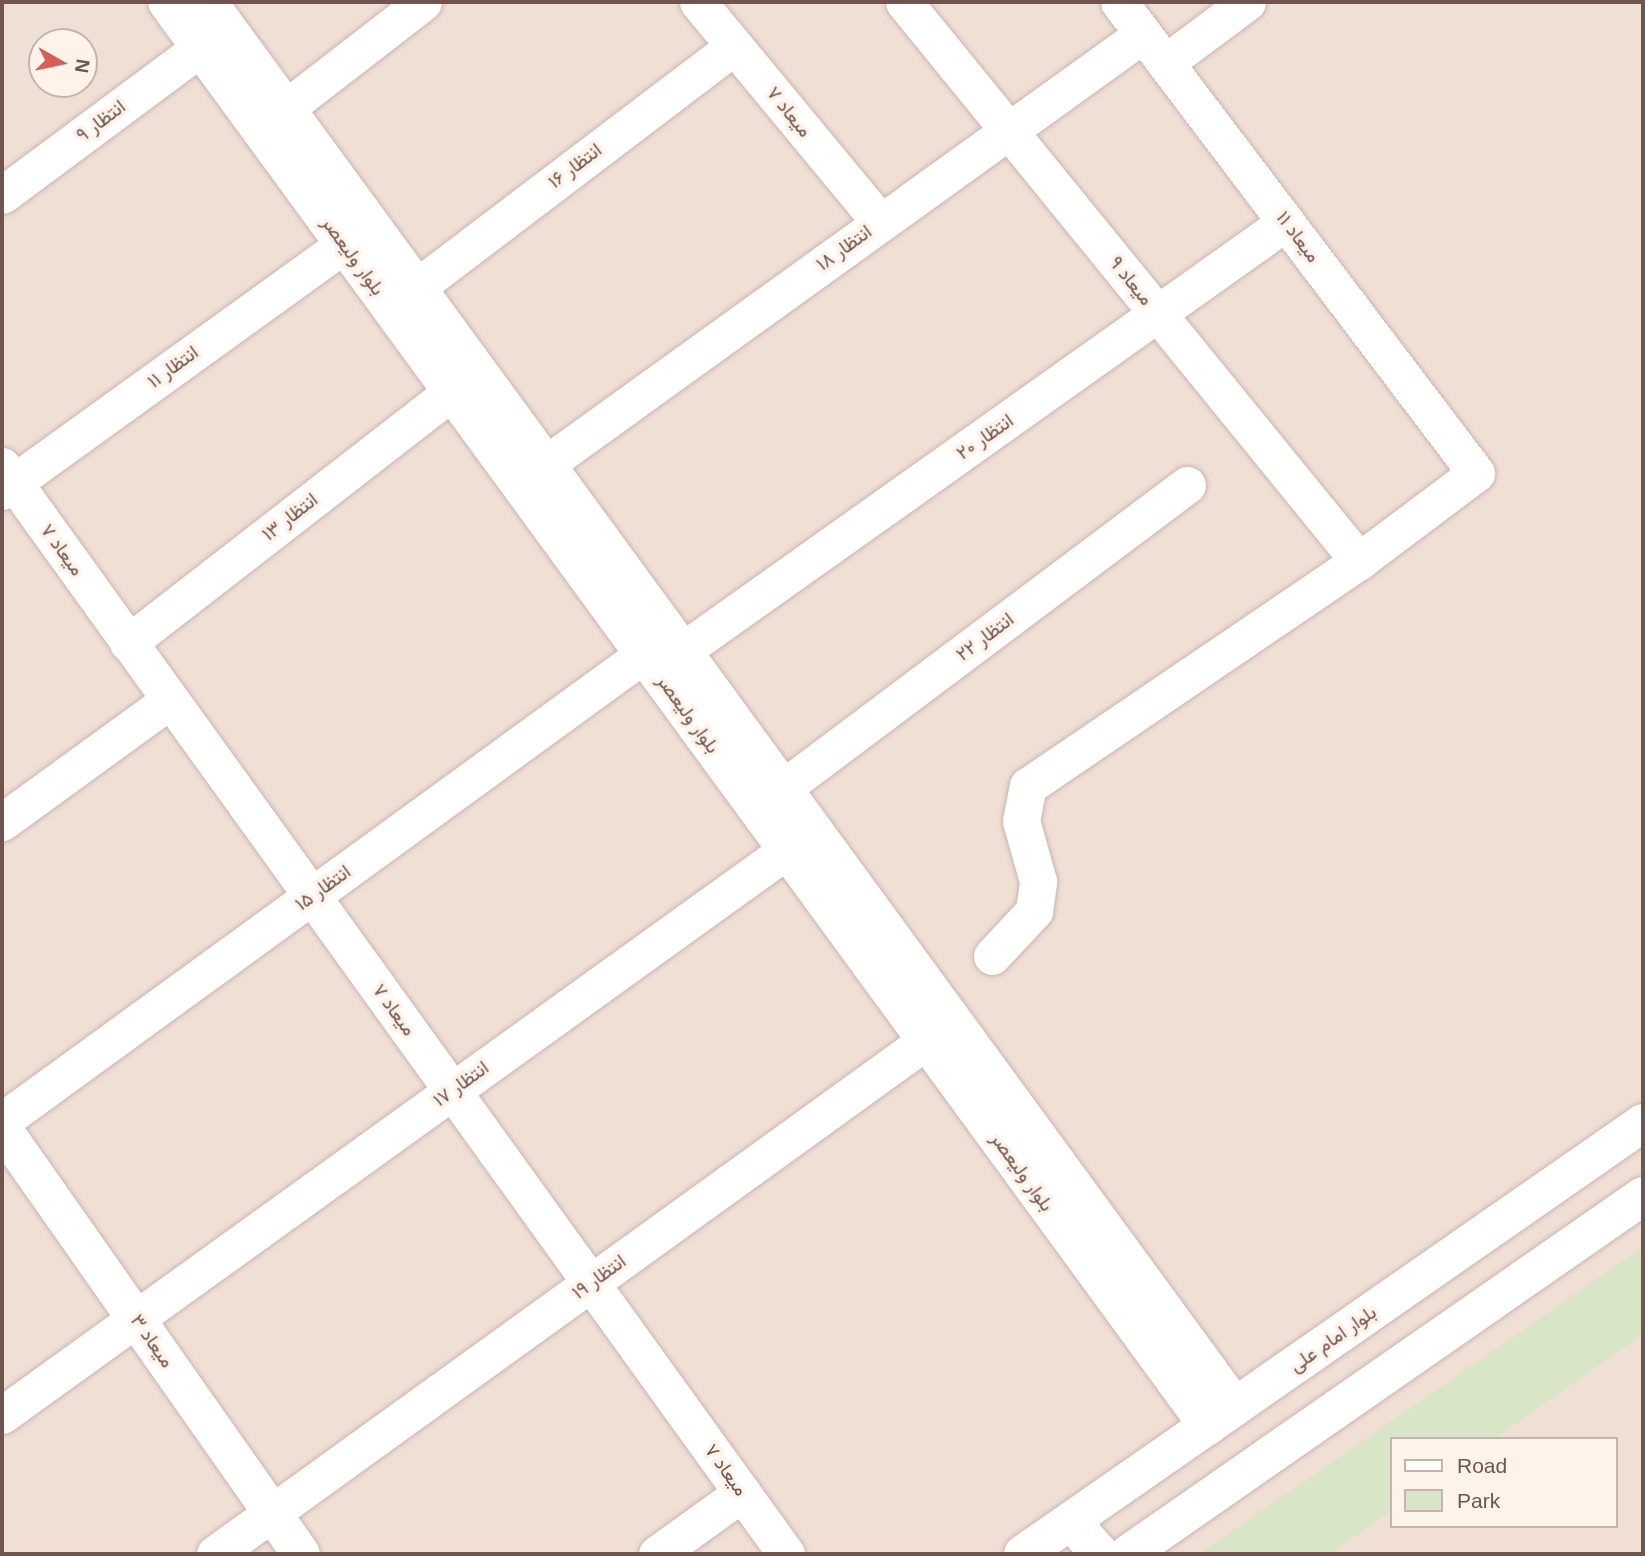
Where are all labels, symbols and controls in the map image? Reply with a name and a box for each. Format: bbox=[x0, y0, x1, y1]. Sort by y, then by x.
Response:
north arrow bbox=[28, 28, 98, 98]
text: N bbox=[71, 58, 94, 74]
street label: میعاد ۷ bbox=[762, 82, 816, 142]
street label: انتظار ۹ bbox=[72, 95, 130, 147]
street label: انتظار ۱۶ bbox=[544, 139, 606, 193]
street label: میعاد ۱۱ bbox=[1271, 207, 1325, 267]
street label: بلوار ولیعصر bbox=[317, 212, 389, 300]
street label: انتظار ۱۸ bbox=[812, 220, 876, 276]
street label: میعاد ۹ bbox=[1104, 252, 1158, 310]
street label: انتظار ۱۱ bbox=[143, 341, 203, 393]
street label: انتظار ۲۰ bbox=[952, 409, 1018, 465]
street label: انتظار ۱۳ bbox=[258, 488, 322, 546]
street label: میعاد ۷ bbox=[36, 520, 88, 580]
street label: انتظار ۲۲ bbox=[952, 608, 1018, 666]
street label: بلوار ولیعصر bbox=[652, 670, 724, 758]
street label: انتظار ۱۵ bbox=[291, 860, 355, 916]
street label: میعاد ۷ bbox=[368, 980, 420, 1040]
street label: انتظار ۱۷ bbox=[429, 1056, 493, 1112]
street label: بلوار ولیعصر bbox=[986, 1128, 1058, 1216]
street label: انتظار ۱۹ bbox=[568, 1250, 630, 1304]
street label: بلوار امام علی bbox=[1285, 1301, 1381, 1377]
street label: میعاد ۳ bbox=[126, 1310, 178, 1372]
legend bbox=[1390, 1437, 1617, 1528]
street label: میعاد ۷ bbox=[700, 1440, 752, 1500]
text: Road bbox=[1457, 1454, 1507, 1477]
text: Park bbox=[1457, 1489, 1500, 1512]

